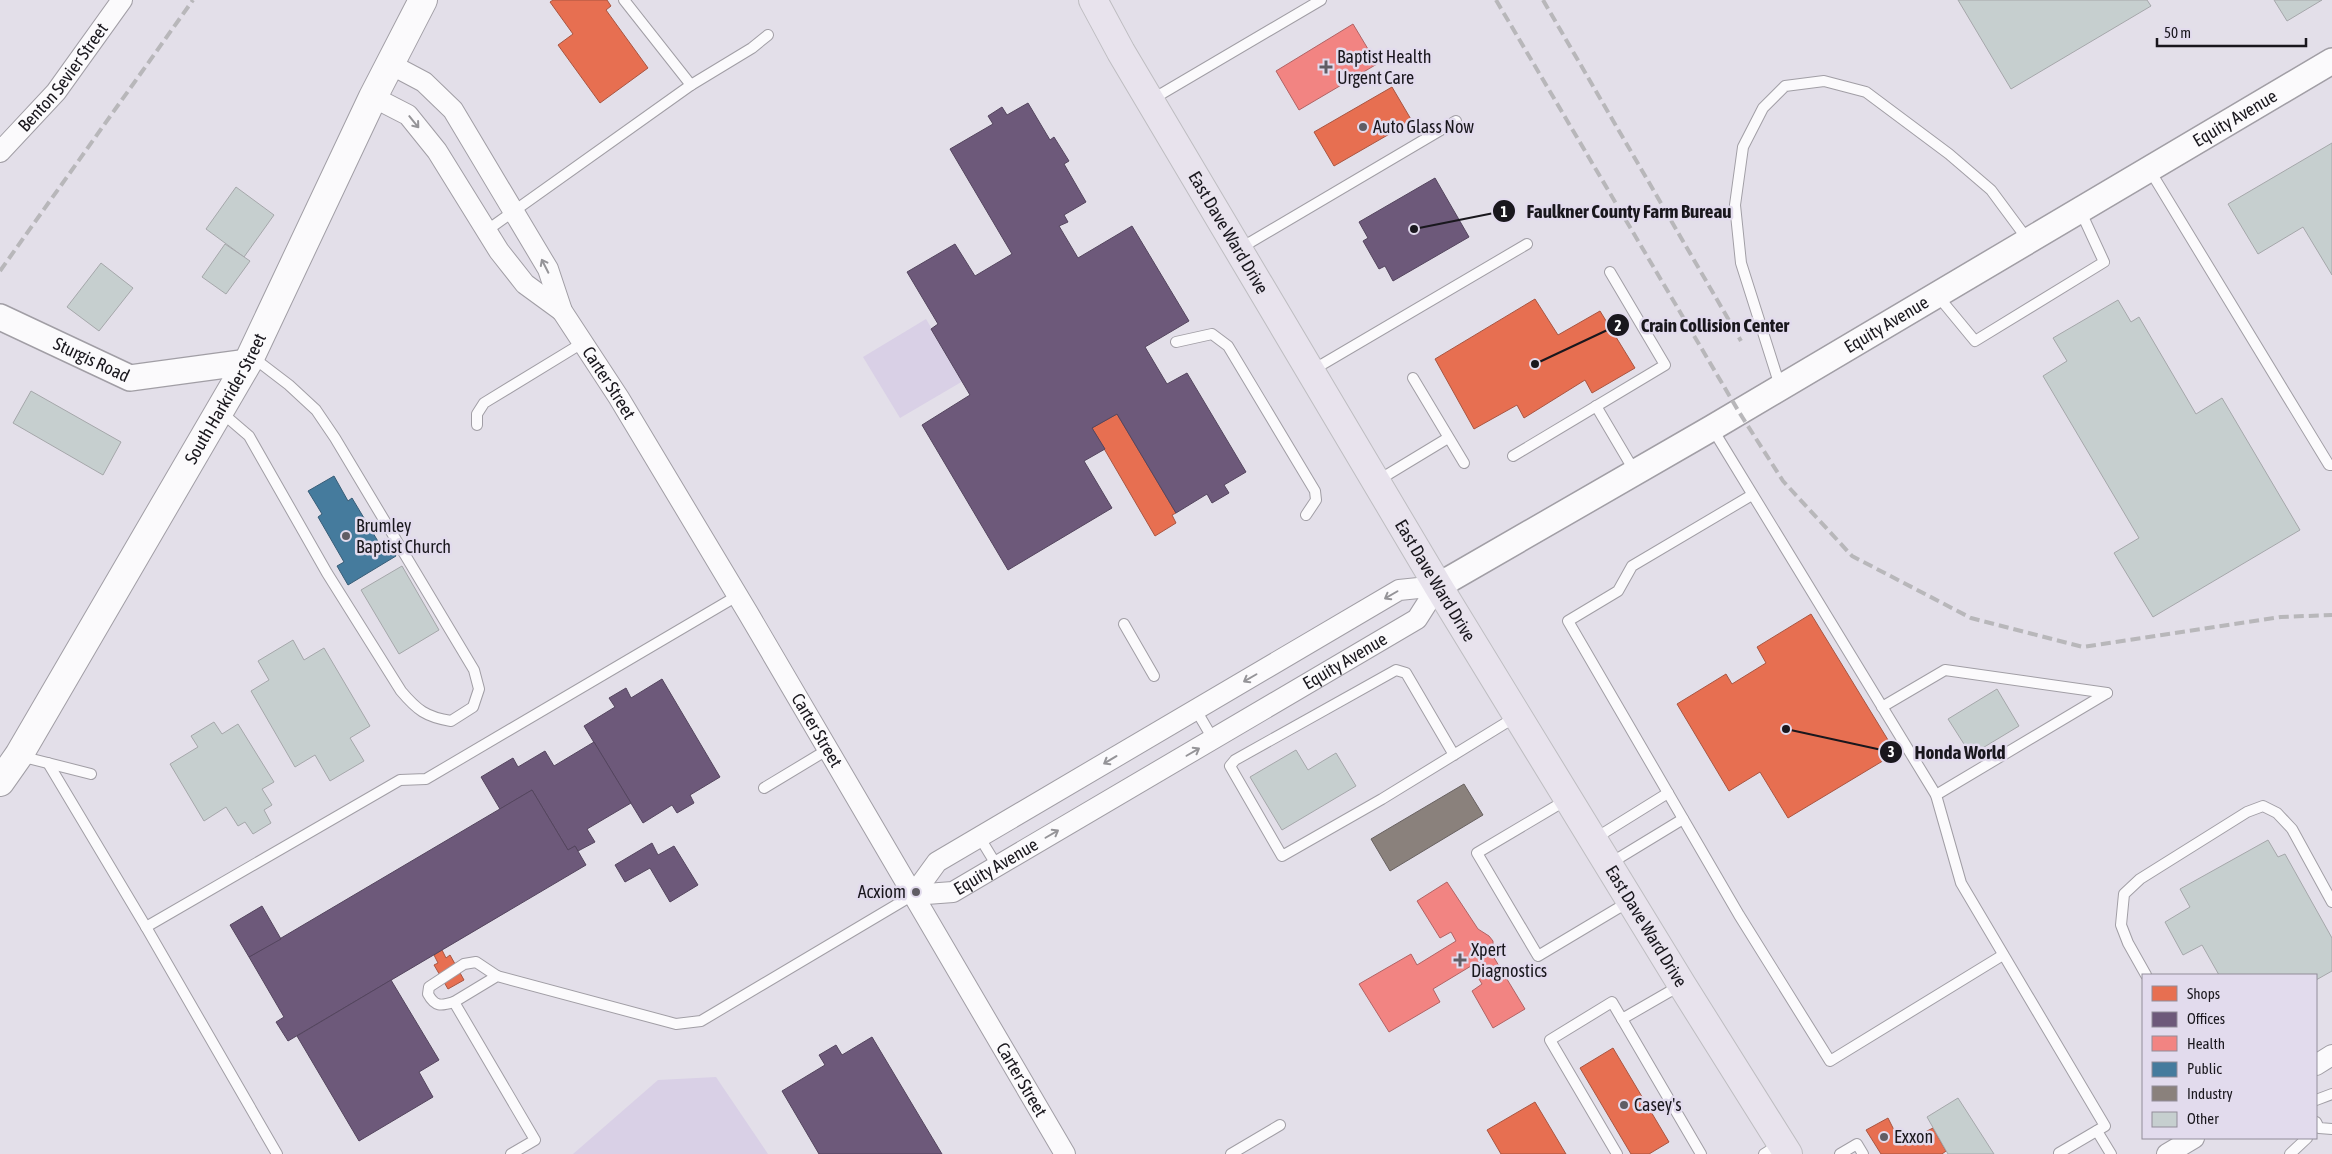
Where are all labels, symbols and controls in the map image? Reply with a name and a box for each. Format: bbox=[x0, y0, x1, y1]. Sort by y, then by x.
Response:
scale bar bbox=[2157, 15, 2306, 47]
street label: Benton Sevier Street bbox=[14, 19, 112, 136]
text: 50 m bbox=[2164, 24, 2191, 41]
place label: Baptist Health Urgent Care bbox=[1337, 46, 1431, 88]
marker: Baptist Health Urgent Care bbox=[1319, 60, 1333, 74]
street label: Equity Avenue bbox=[2189, 85, 2281, 151]
one-way arrow bbox=[408, 115, 419, 128]
place label: Auto Glass Now bbox=[1373, 116, 1474, 137]
marker: Auto Glass Now bbox=[1357, 121, 1369, 133]
street label: East Dave Ward Drive bbox=[1184, 167, 1273, 297]
callout: Faulkner County Farm Bureau bbox=[1492, 194, 1742, 228]
text: Faulkner County Farm Bureau bbox=[1527, 200, 1731, 222]
text: 1 bbox=[1500, 203, 1508, 220]
one-way arrow bbox=[540, 258, 550, 273]
street label: Equity Avenue bbox=[1840, 291, 1932, 357]
callout: Crain Collision Center bbox=[1606, 308, 1799, 342]
text: Crain Collision Center bbox=[1641, 314, 1790, 336]
text: 2 bbox=[1614, 317, 1622, 334]
street label: South Harkrider Street bbox=[180, 330, 270, 467]
street label: Sturgis Road bbox=[50, 333, 133, 386]
street label: Carter Street bbox=[578, 342, 640, 423]
place label: Brumley Baptist Church bbox=[356, 515, 451, 557]
street label: East Dave Ward Drive bbox=[1391, 516, 1480, 645]
marker: Brumley Baptist Church bbox=[340, 530, 352, 542]
one-way arrow bbox=[1384, 591, 1398, 601]
street label: Equity Avenue bbox=[1299, 628, 1391, 694]
one-way arrow bbox=[1244, 673, 1258, 683]
street label: Carter Street bbox=[787, 689, 847, 771]
callout: Honda World bbox=[1879, 735, 2015, 769]
text: Honda World bbox=[1914, 741, 2006, 763]
text: 3 bbox=[1887, 743, 1895, 760]
one-way arrow bbox=[1185, 746, 1199, 756]
one-way arrow bbox=[1104, 756, 1118, 766]
one-way arrow bbox=[1045, 828, 1059, 838]
street label: Equity Avenue bbox=[950, 833, 1042, 899]
street label: East Dave Ward Drive bbox=[1601, 861, 1692, 991]
place label: Acxiom bbox=[858, 881, 906, 902]
marker: Acxiom bbox=[910, 886, 922, 898]
place label: Xpert Diagnostics bbox=[1471, 939, 1547, 981]
marker: Xpert Diagnostics bbox=[1453, 953, 1467, 967]
legend bbox=[2142, 974, 2317, 1139]
text: Shops bbox=[2187, 985, 2220, 1002]
text: Offices bbox=[2187, 1010, 2225, 1027]
text: Health bbox=[2187, 1035, 2225, 1052]
street label: Carter Street bbox=[992, 1039, 1052, 1120]
text: Public bbox=[2187, 1060, 2222, 1077]
text: Industry bbox=[2187, 1085, 2233, 1102]
place label: Casey's bbox=[1634, 1094, 1682, 1115]
marker: Casey's bbox=[1618, 1099, 1630, 1111]
text: Other bbox=[2187, 1110, 2219, 1127]
place label: Exxon bbox=[1894, 1126, 1933, 1147]
marker: Exxon bbox=[1878, 1131, 1890, 1143]

